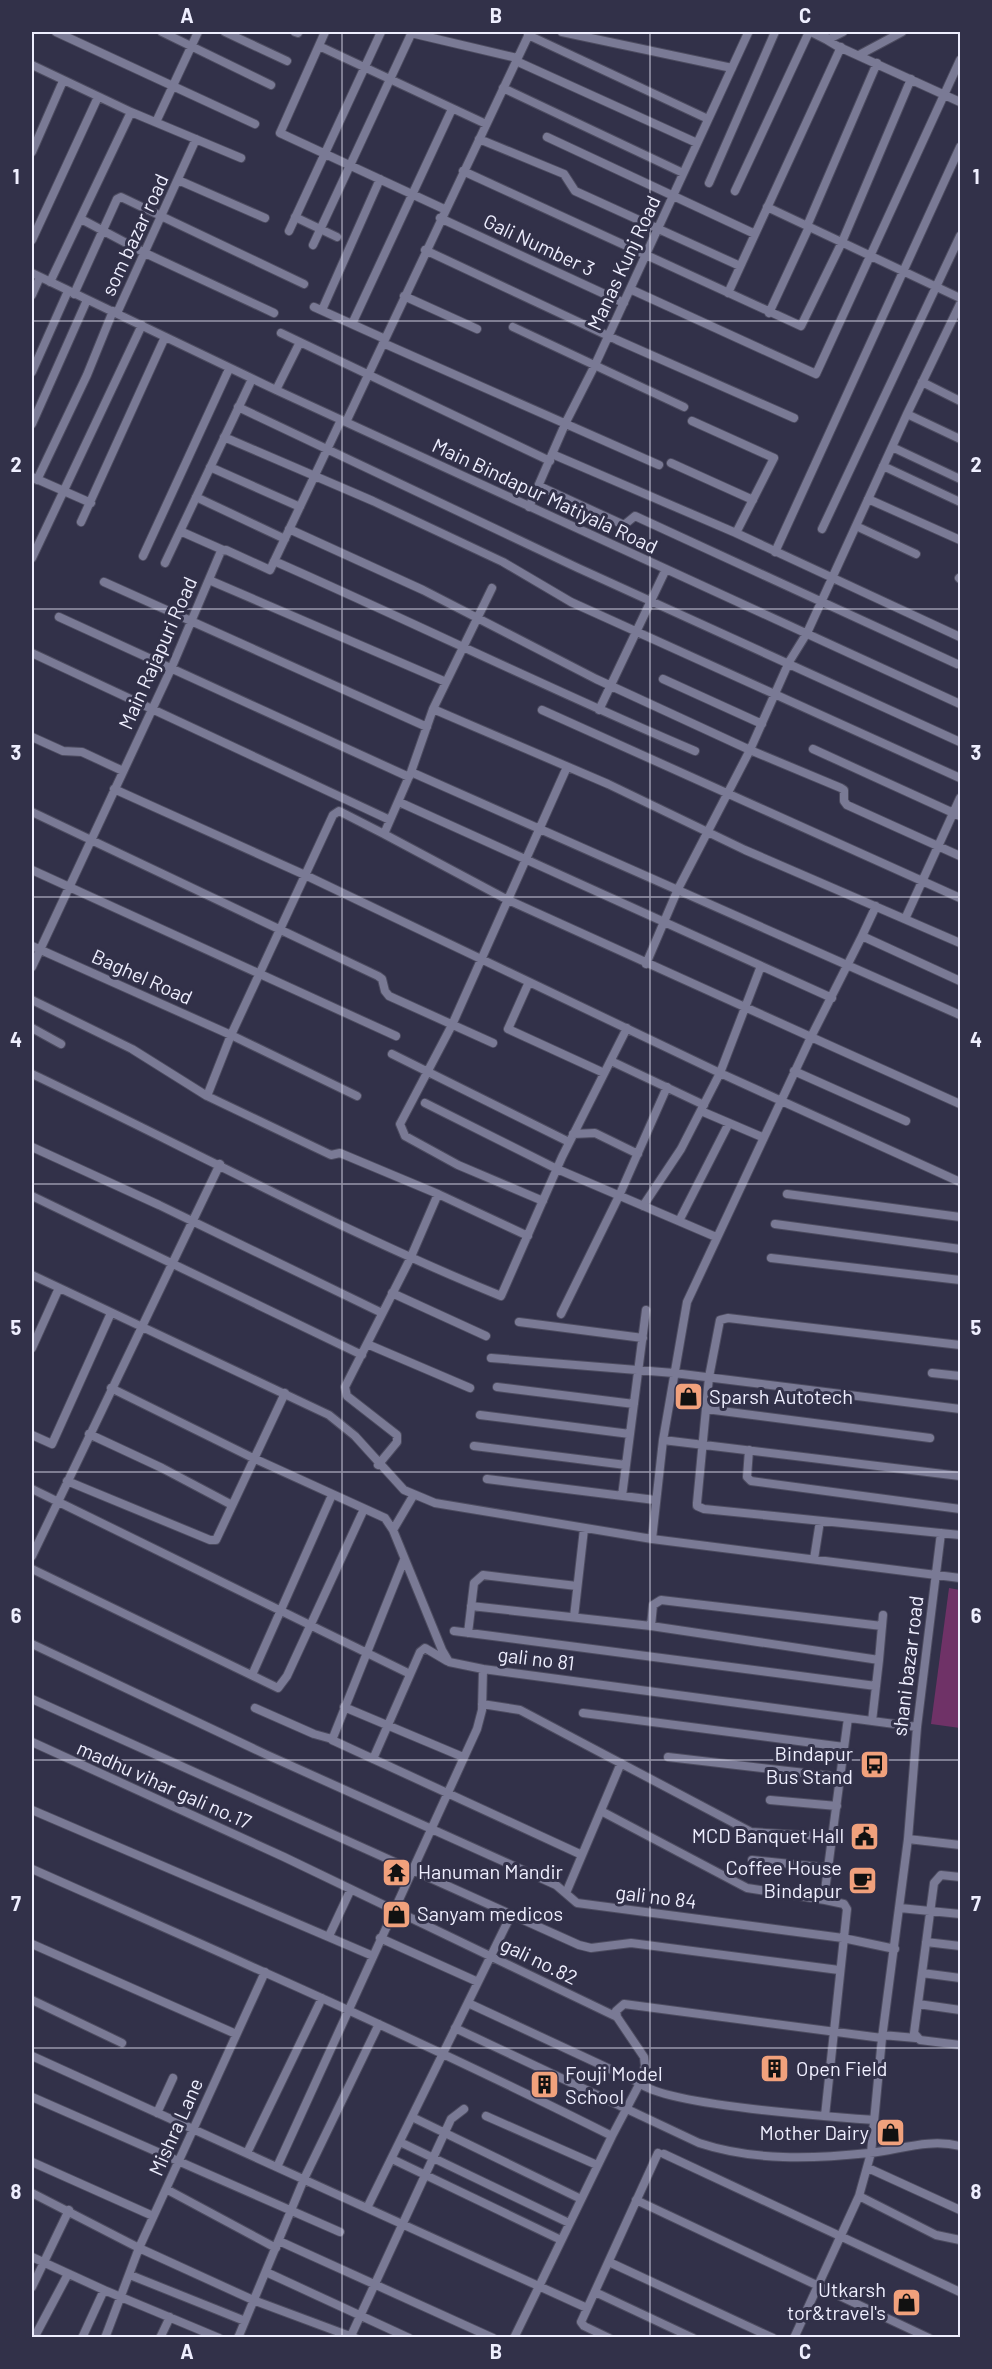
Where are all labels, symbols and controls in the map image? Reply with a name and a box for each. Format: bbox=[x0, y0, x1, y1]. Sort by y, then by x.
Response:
text: A bbox=[180, 3, 194, 27]
text: B bbox=[490, 3, 502, 27]
text: C bbox=[799, 3, 811, 27]
text: 1 bbox=[12, 164, 20, 188]
text: 1 bbox=[972, 164, 980, 188]
street label: som bazar road bbox=[95, 170, 173, 299]
street label: Manas Kunj Road bbox=[581, 191, 665, 334]
street label: Gali Number 3 bbox=[480, 208, 599, 280]
street label: Main Bindapur Matiyala Road bbox=[429, 432, 662, 558]
text: 2 bbox=[10, 452, 22, 476]
text: 2 bbox=[970, 452, 982, 476]
street label: Main Rajapuri Road bbox=[113, 573, 201, 733]
text: 3 bbox=[11, 740, 21, 764]
text: 3 bbox=[971, 740, 981, 764]
street label: Baghel Road bbox=[88, 943, 196, 1009]
text: 4 bbox=[10, 1027, 22, 1051]
text: 4 bbox=[970, 1027, 982, 1051]
text: 5 bbox=[11, 1315, 22, 1339]
text: 5 bbox=[971, 1315, 982, 1339]
shop icon: Sparsh Autotech bbox=[672, 1381, 704, 1413]
place label: Sparsh Autotech bbox=[709, 1384, 853, 1408]
street label: shani bazar road bbox=[886, 1594, 928, 1737]
text: 6 bbox=[11, 1603, 22, 1627]
text: 6 bbox=[971, 1603, 982, 1627]
street label: gali no 81 bbox=[496, 1641, 576, 1675]
street label: madhu vihar gali no.17 bbox=[74, 1735, 256, 1834]
place label: Bindapur Bus Stand bbox=[766, 1741, 853, 1788]
bus stop icon: Bindapur Bus Stand bbox=[858, 1749, 890, 1781]
public building icon: MCD Banquet Hall bbox=[849, 1820, 881, 1852]
place label: MCD Banquet Hall bbox=[692, 1823, 844, 1847]
place label: Coffee House Bindapur bbox=[726, 1855, 842, 1902]
temple icon: Hanuman Mandir bbox=[381, 1856, 413, 1888]
place label: Hanuman Mandir bbox=[418, 1859, 563, 1883]
cafe icon: Coffee House Bindapur bbox=[847, 1864, 879, 1896]
street label: gali no 84 bbox=[614, 1879, 698, 1913]
text: 7 bbox=[11, 1891, 21, 1915]
text: 7 bbox=[971, 1891, 981, 1915]
shop icon: Sanyam medicos bbox=[380, 1898, 412, 1930]
place label: Sanyam medicos bbox=[417, 1901, 563, 1925]
street label: gali no.82 bbox=[497, 1931, 582, 1989]
building icon: Open Field bbox=[759, 2053, 791, 2085]
place label: Open Field bbox=[796, 2056, 887, 2080]
place label: Fouji Model School bbox=[565, 2061, 663, 2108]
building icon: Fouji Model School bbox=[528, 2069, 560, 2101]
street label: Mishra Lane bbox=[143, 2074, 207, 2179]
shop icon: Mother Dairy bbox=[874, 2117, 906, 2149]
place label: Mother Dairy bbox=[759, 2120, 869, 2144]
text: 8 bbox=[11, 2179, 22, 2203]
text: 8 bbox=[971, 2179, 982, 2203]
place label: Utkarsh tor&travel's bbox=[787, 2277, 886, 2324]
shop icon: Utkarsh tor&travel's bbox=[891, 2286, 923, 2318]
text: A bbox=[180, 2339, 194, 2363]
text: B bbox=[490, 2339, 502, 2363]
text: C bbox=[799, 2339, 811, 2363]

